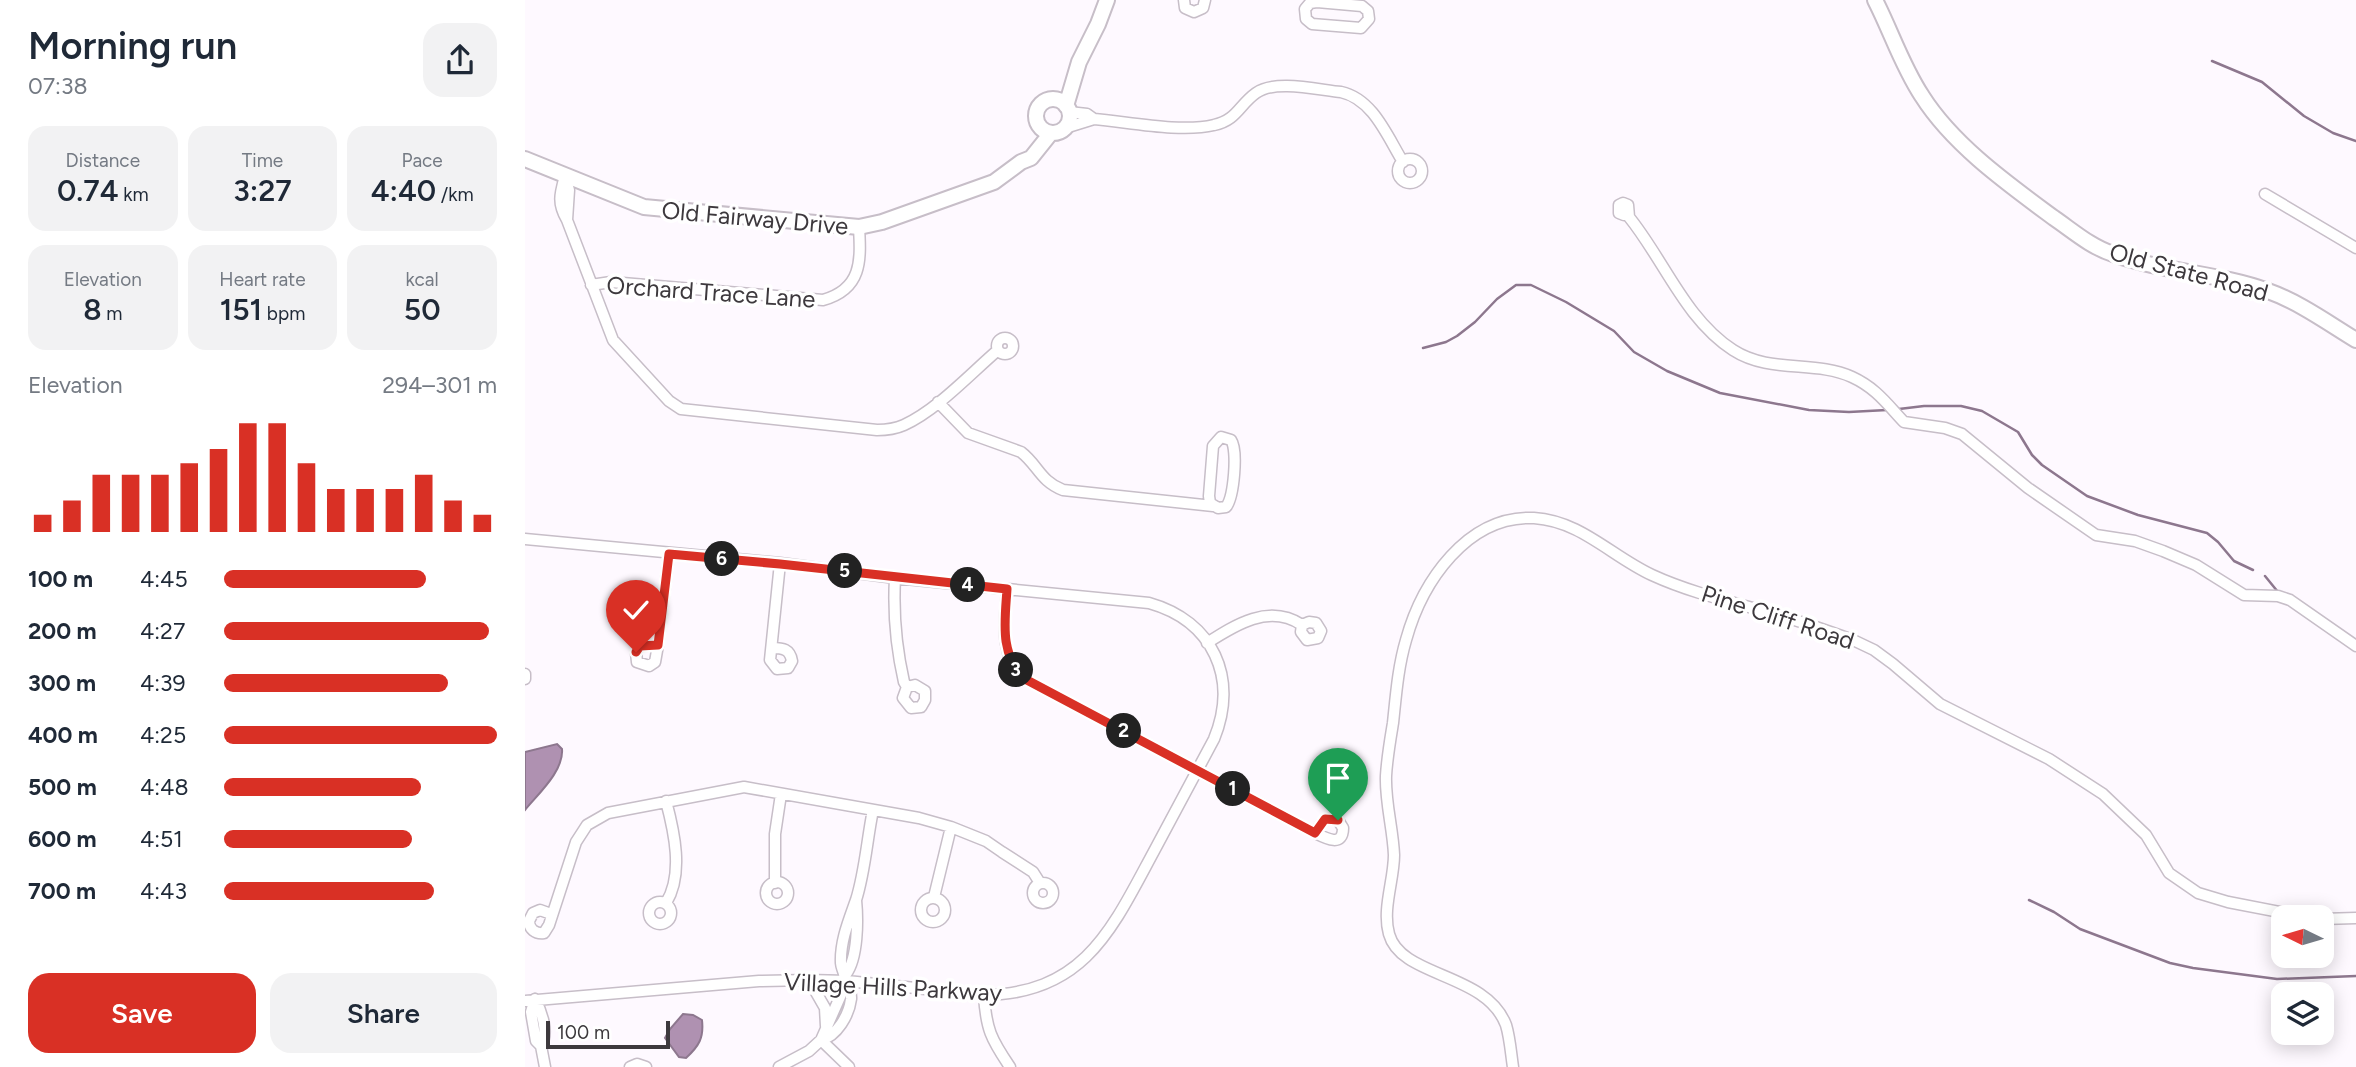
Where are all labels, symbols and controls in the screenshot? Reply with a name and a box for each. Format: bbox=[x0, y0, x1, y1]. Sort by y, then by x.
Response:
text: Morning run bbox=[28, 23, 237, 69]
button: share bbox=[423, 23, 497, 97]
text: 07:38 bbox=[28, 72, 88, 100]
text: Distance bbox=[66, 149, 140, 172]
text: Time bbox=[242, 149, 283, 172]
text: Pace bbox=[402, 149, 443, 172]
text: 0.74 bbox=[57, 172, 119, 209]
text: 3:27 bbox=[233, 172, 292, 209]
text: 4:40 bbox=[371, 172, 436, 209]
text: km bbox=[119, 183, 149, 206]
text: /km bbox=[436, 183, 474, 206]
street label: Old Fairway Drive bbox=[660, 195, 850, 241]
street label: Old State Road bbox=[2106, 237, 2272, 307]
text: Elevation bbox=[64, 268, 142, 291]
text: Heart rate bbox=[219, 268, 306, 291]
text: kcal bbox=[406, 268, 439, 291]
street label: Orchard Trace Lane bbox=[606, 270, 816, 314]
text: 8 bbox=[83, 291, 102, 328]
text: 151 bbox=[220, 291, 262, 328]
text: 50 bbox=[404, 291, 441, 328]
text: m bbox=[102, 302, 122, 325]
text: bpm bbox=[262, 302, 305, 325]
text: Elevation bbox=[28, 371, 123, 399]
text: 294–301 m bbox=[382, 371, 497, 399]
pin: 6 bbox=[705, 542, 739, 576]
text: 6 bbox=[716, 547, 727, 570]
pin: 5 bbox=[827, 554, 863, 588]
text: 5 bbox=[839, 559, 850, 582]
text: 100 m bbox=[28, 565, 93, 593]
text: 4:45 bbox=[140, 565, 188, 593]
pin: 4 bbox=[951, 568, 985, 602]
text: 4 bbox=[961, 573, 974, 596]
street label: Pine Cliff Road bbox=[1698, 579, 1858, 655]
pin bbox=[606, 580, 666, 652]
icon: check bbox=[617, 591, 655, 629]
text: 200 m bbox=[28, 617, 97, 645]
text: 4:27 bbox=[140, 617, 185, 645]
pin: 3 bbox=[999, 652, 1033, 688]
text: 3 bbox=[1010, 658, 1021, 681]
text: 300 m bbox=[28, 669, 96, 697]
text: 4:39 bbox=[140, 669, 186, 697]
pin: 2 bbox=[1107, 714, 1141, 748]
text: 2 bbox=[1118, 719, 1129, 742]
text: 400 m bbox=[28, 721, 98, 749]
text: 4:25 bbox=[140, 721, 186, 749]
pin bbox=[1308, 748, 1368, 820]
icon: arrive bbox=[1319, 759, 1357, 797]
pin: 1 bbox=[1215, 772, 1251, 806]
text: 500 m bbox=[28, 773, 97, 801]
text: 4:48 bbox=[140, 773, 189, 801]
text: 1 bbox=[1228, 777, 1237, 800]
text: 600 m bbox=[28, 825, 97, 853]
text: 4:51 bbox=[140, 825, 183, 853]
text: 700 m bbox=[28, 877, 96, 905]
text: 4:43 bbox=[140, 877, 187, 905]
north arrow bbox=[2271, 905, 2335, 968]
map controls bbox=[2271, 905, 2334, 1045]
street label: Village Hills Parkway bbox=[783, 967, 1003, 1007]
button: Save bbox=[28, 973, 256, 1053]
button: Share bbox=[270, 973, 497, 1053]
button: layers bbox=[2271, 982, 2334, 1045]
scale bar bbox=[546, 1018, 670, 1050]
text: 100 m bbox=[557, 1021, 610, 1044]

